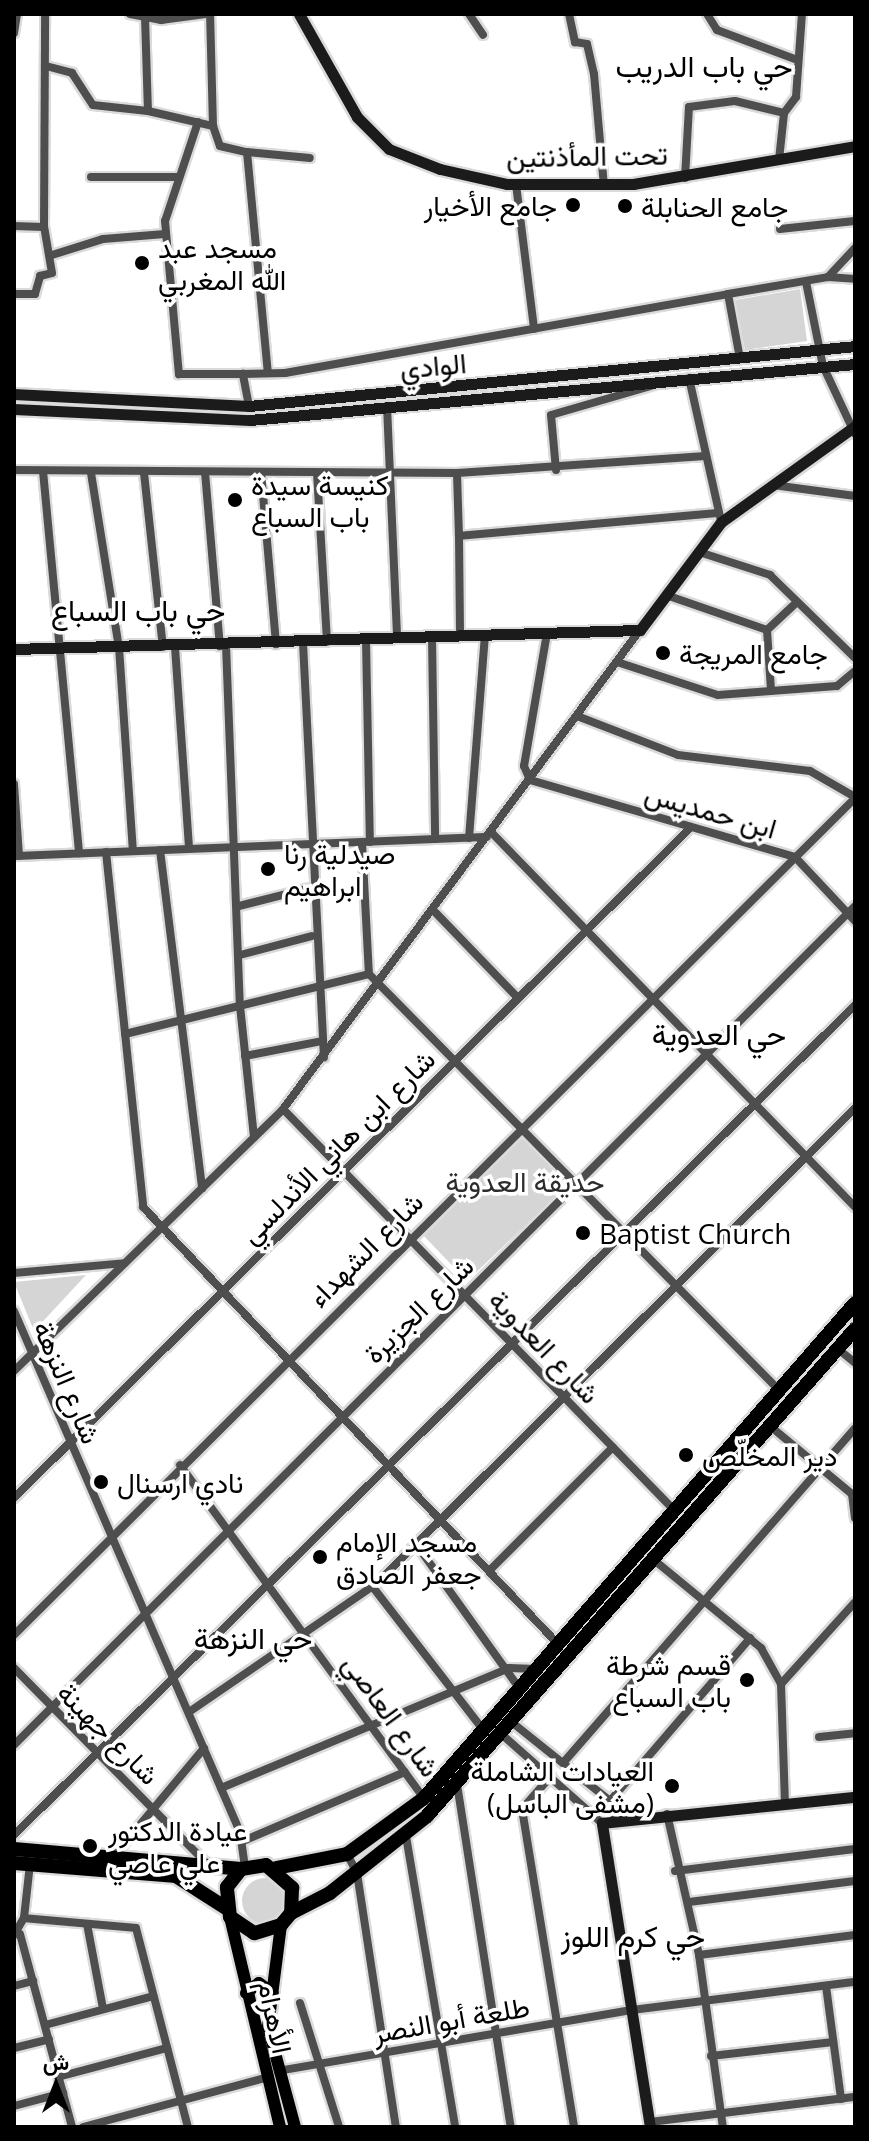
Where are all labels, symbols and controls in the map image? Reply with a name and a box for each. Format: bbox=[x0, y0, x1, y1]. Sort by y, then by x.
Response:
district label: حي باب الدريب bbox=[615, 48, 793, 84]
street label: تحت المأذنتين bbox=[506, 137, 668, 173]
place label: جامع الأخيار bbox=[424, 188, 557, 222]
place label: جامع الحنابلة bbox=[641, 189, 788, 223]
marker: جامع الأخيار bbox=[564, 196, 582, 214]
marker: جامع الحنابلة bbox=[616, 197, 634, 215]
place label: مسجد عبد الله المغربي bbox=[158, 230, 286, 296]
marker: مسجد عبد الله المغربي bbox=[133, 254, 151, 272]
street label: الوادي bbox=[398, 345, 468, 385]
place label: كنيسة سيدة باب السباع bbox=[251, 467, 389, 533]
marker: كنيسة سيدة باب السباع bbox=[226, 491, 244, 509]
district label: حي باب السباع bbox=[51, 592, 225, 628]
place label: جامع المريجة bbox=[679, 636, 828, 670]
marker: جامع المريجة bbox=[654, 644, 672, 662]
street label: ابن حمديس bbox=[641, 775, 781, 845]
place label: صيدلية رنا ابراهيم bbox=[284, 836, 395, 902]
marker: صيدلية رنا ابراهيم bbox=[259, 860, 277, 878]
district label: حي العدوية bbox=[652, 1016, 786, 1052]
street label: شارع ابن هاني الأندلسي bbox=[233, 1042, 441, 1250]
park label: حديقة العدوية bbox=[445, 1164, 605, 1198]
street label: شارع الشهداء bbox=[301, 1185, 429, 1313]
place label: Baptist Church bbox=[599, 1216, 791, 1250]
marker: Baptist Church bbox=[574, 1224, 592, 1242]
street label: شارع الجزيرة bbox=[356, 1248, 480, 1370]
street label: شارع العدوية bbox=[483, 1282, 607, 1410]
street label: شارع النزهة bbox=[27, 1316, 109, 1448]
place label: دير المخلّص bbox=[702, 1438, 837, 1472]
marker: دير المخلّص bbox=[677, 1446, 695, 1464]
place label: نادي ارسنال bbox=[117, 1465, 243, 1499]
marker: نادي ارسنال bbox=[92, 1473, 110, 1491]
place label: مسجد الإمام جعفر الصادق bbox=[336, 1524, 482, 1590]
marker: مسجد الإمام جعفر الصادق bbox=[311, 1548, 329, 1566]
district label: حي النزهة bbox=[194, 1620, 312, 1656]
street label: شارع العاصي bbox=[336, 1647, 448, 1783]
place label: قسم شرطة باب السباع bbox=[606, 1647, 731, 1713]
marker: قسم شرطة باب السباع bbox=[738, 1671, 756, 1689]
street label: شارع جهينة bbox=[51, 1675, 167, 1791]
place label: العيادات الشاملة (مشفى الباسل) bbox=[470, 1753, 654, 1819]
marker: العيادات الشاملة (مشفى الباسل) bbox=[661, 1775, 683, 1797]
place label: عيادة الدكتور علي عاصي bbox=[108, 1813, 247, 1879]
marker: عيادة الدكتور علي عاصي bbox=[79, 1835, 101, 1857]
district label: حي كرم اللوز bbox=[561, 1918, 705, 1954]
street label: الأهرام bbox=[252, 1977, 300, 2057]
street label: طلعة أبو النصر bbox=[370, 1989, 532, 2049]
north arrow bbox=[16, 2045, 96, 2125]
text: ش bbox=[43, 2046, 69, 2076]

